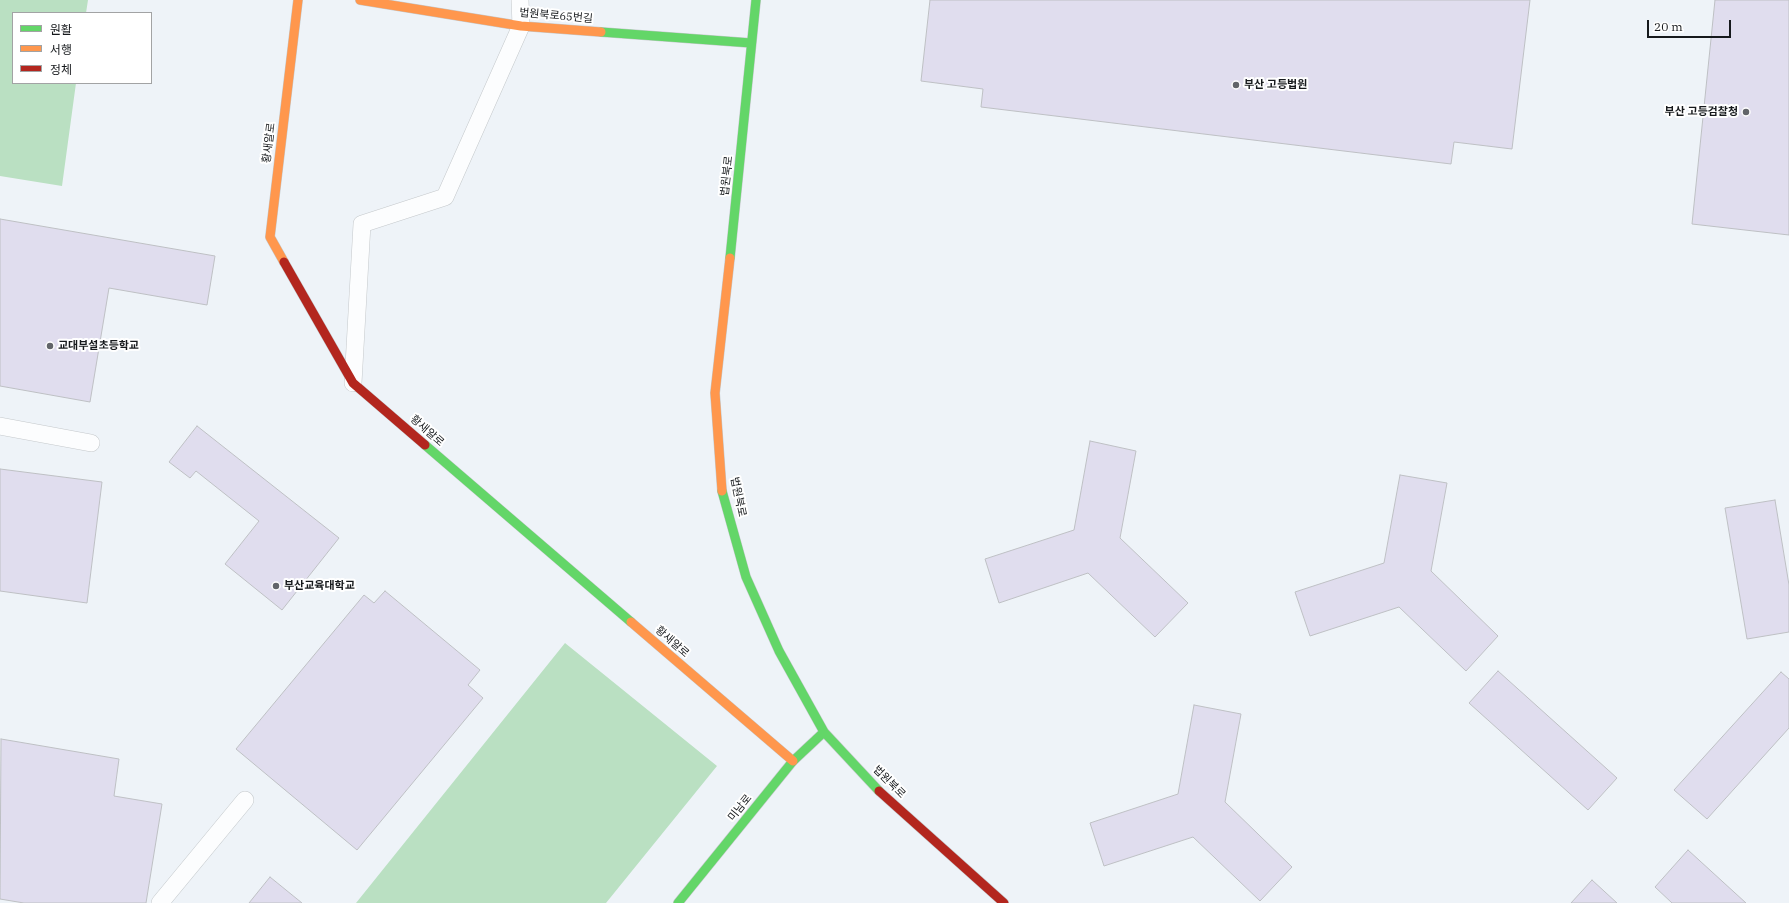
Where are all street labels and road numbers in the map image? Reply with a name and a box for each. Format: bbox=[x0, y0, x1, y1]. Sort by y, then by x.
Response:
street label: 법원북로65번길 bbox=[519, 6, 593, 26]
street label: 황새알로 bbox=[260, 122, 278, 164]
street label: 법원북로 bbox=[718, 155, 736, 197]
street label: 황새알로 bbox=[407, 413, 447, 449]
street label: 법원북로 bbox=[727, 476, 749, 518]
street label: 황새알로 bbox=[652, 624, 692, 660]
street label: 법원북로 bbox=[870, 763, 908, 801]
street label: 미남로 bbox=[725, 792, 755, 824]

